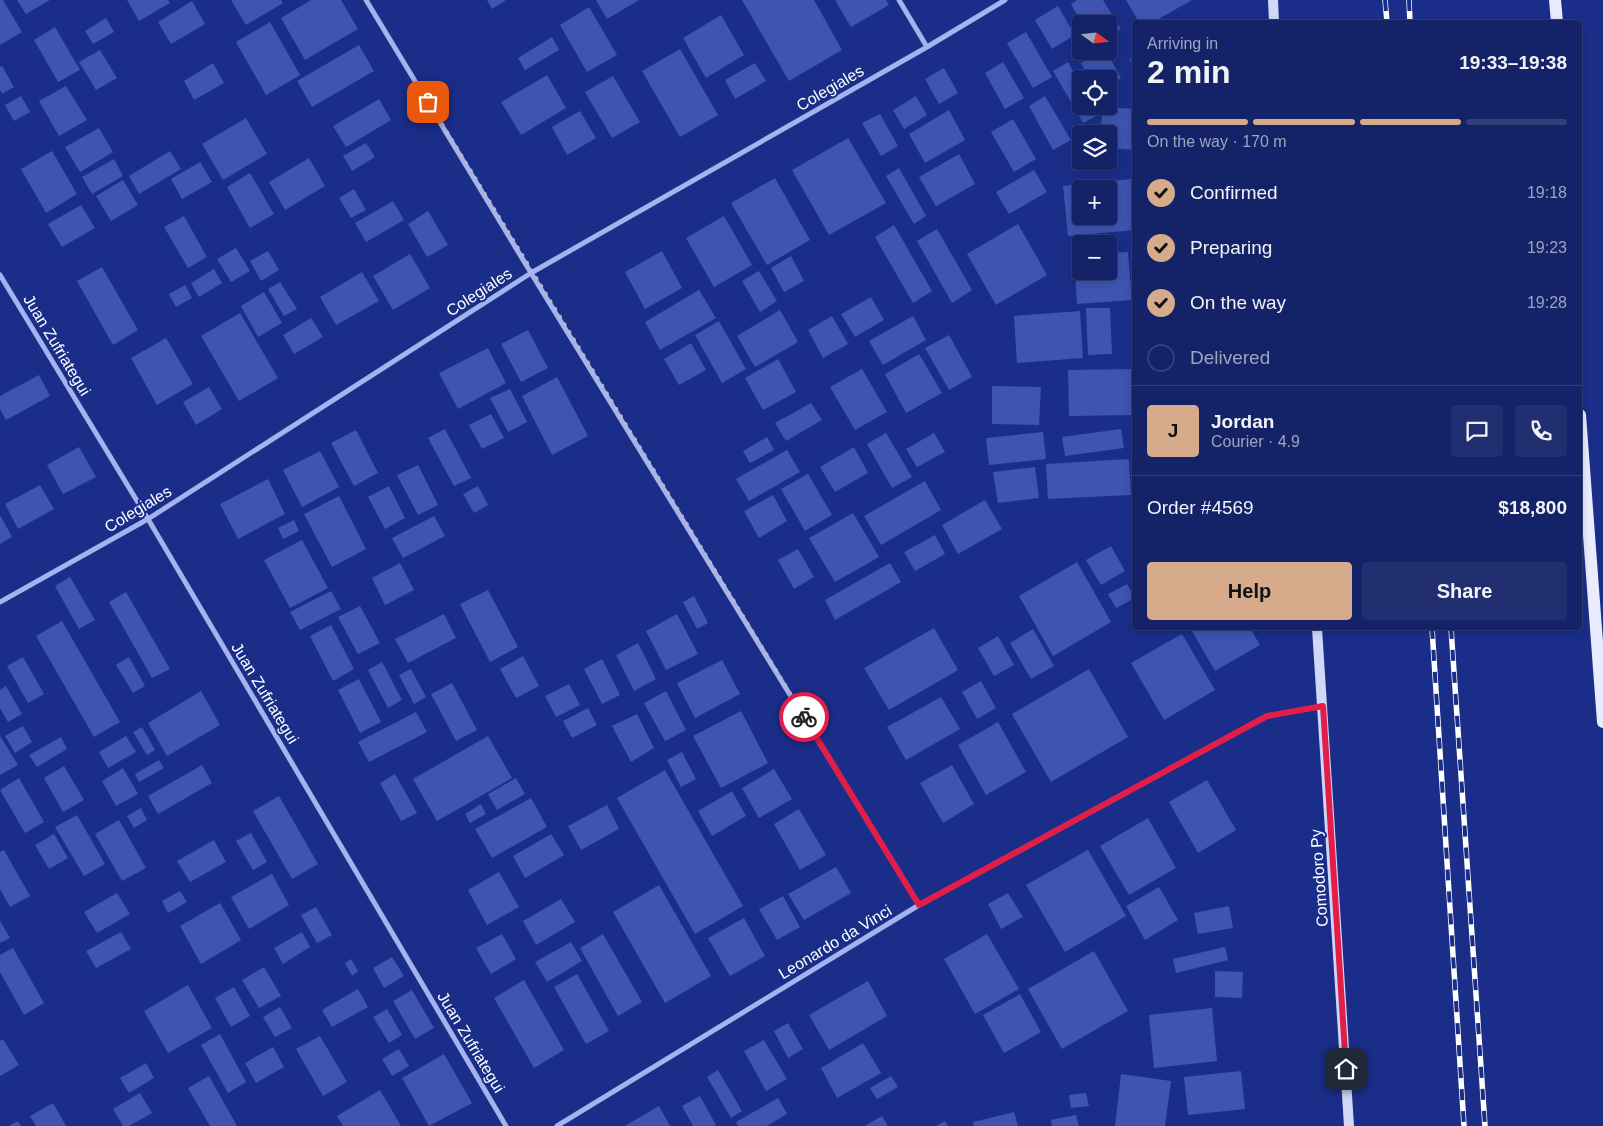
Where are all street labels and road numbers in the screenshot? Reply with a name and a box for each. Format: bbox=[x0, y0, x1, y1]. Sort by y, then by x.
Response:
street label: Colegiales bbox=[793, 62, 867, 114]
street label: Colegiales bbox=[443, 265, 515, 319]
street label: Juan Zufriategui bbox=[20, 291, 94, 399]
street label: Colegiales bbox=[102, 482, 174, 536]
street label: Juan Zufriategui bbox=[228, 639, 302, 747]
street label: Comodoro Py bbox=[1307, 829, 1331, 927]
street label: Leonardo da Vinci bbox=[775, 902, 895, 982]
street label: Juan Zufriategui bbox=[434, 988, 508, 1096]

